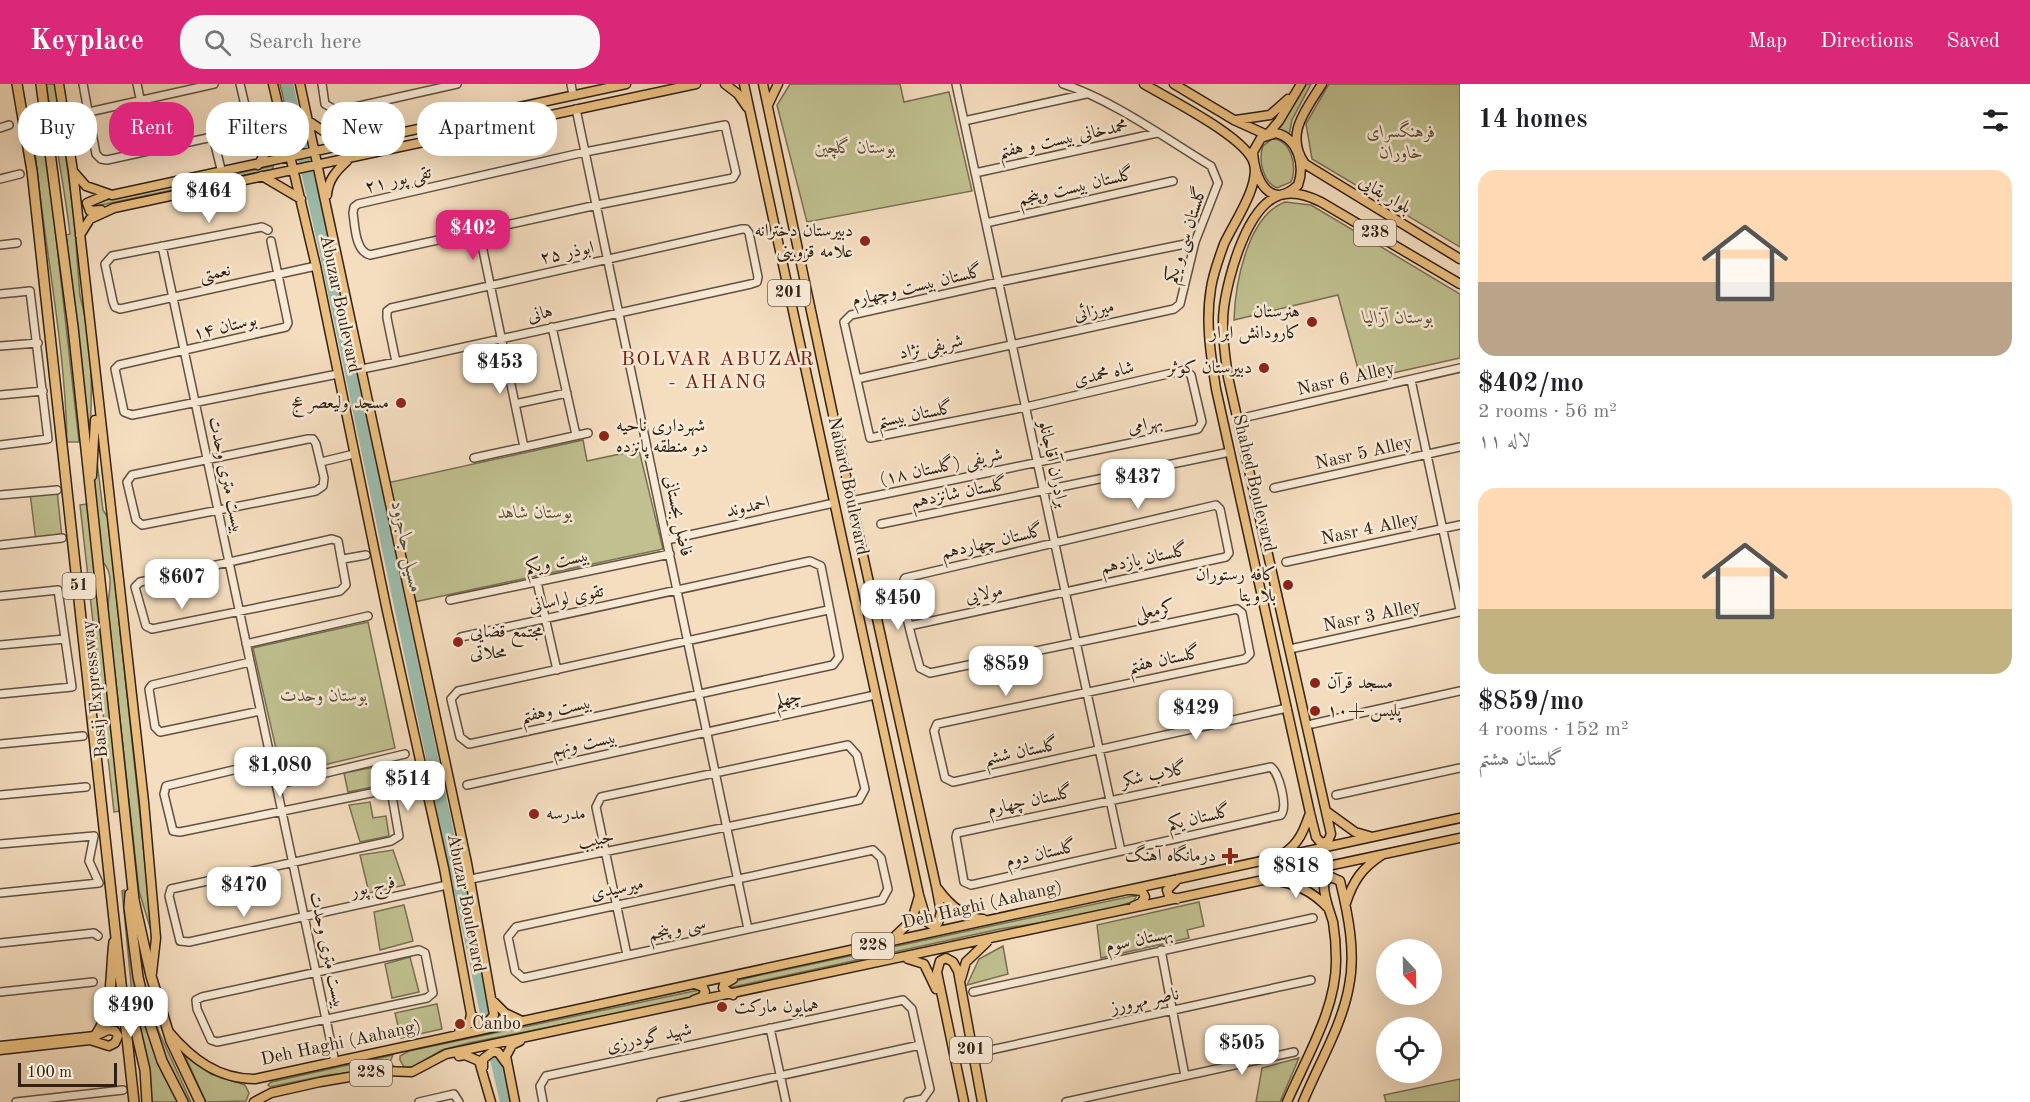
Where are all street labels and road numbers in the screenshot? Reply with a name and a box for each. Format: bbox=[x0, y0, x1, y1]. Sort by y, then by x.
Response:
street label: محمدخانی بیست و هفتم bbox=[997, 116, 1131, 169]
street label: گلستان بیست وپنجم bbox=[1016, 162, 1137, 216]
street label: تقی پور ۲۱ bbox=[363, 163, 434, 199]
street label: بلوار بقایی bbox=[1355, 172, 1414, 219]
street label: گلستان سی و یکم bbox=[1159, 183, 1217, 288]
road number: 238 bbox=[1354, 220, 1396, 246]
street label: Abuzar Boulevard bbox=[317, 233, 363, 375]
street label: ابوذر ۲۵ bbox=[538, 238, 596, 268]
street label: گلستان بیست وچهارم bbox=[849, 259, 985, 316]
street label: نعمتی bbox=[198, 261, 233, 288]
road number: 201 bbox=[768, 280, 810, 306]
street label: میرزائی bbox=[1071, 296, 1116, 325]
street label: هانی bbox=[526, 302, 554, 326]
street label: بوستان ۱۴ bbox=[191, 311, 259, 344]
street label: شریفی نژاد bbox=[897, 331, 965, 365]
street label: شاه محمدی bbox=[1072, 358, 1136, 390]
street label: Nasr 6 Alley bbox=[1295, 359, 1397, 399]
street label: گلستان بیستم bbox=[875, 396, 956, 439]
street label: Shahed Boulevard bbox=[1229, 412, 1279, 554]
street label: بهرامی bbox=[1126, 413, 1164, 439]
street label: بیست متری وحدت bbox=[204, 415, 247, 535]
street label: Nabard Boulevard bbox=[824, 415, 872, 557]
street label: برادران آقاجانلو bbox=[1034, 416, 1073, 510]
street label: Nasr 5 Alley bbox=[1313, 433, 1415, 473]
street label: شریفی (گلستان ۱۸) bbox=[877, 442, 1005, 492]
street label: گلستان شانزدهم bbox=[909, 472, 1010, 518]
street label: فاضل بجستانی bbox=[658, 474, 695, 559]
street label: احمدوند bbox=[724, 493, 772, 522]
street label: Nasr 4 Alley bbox=[1319, 510, 1421, 548]
street label: گلستان چهاردهم bbox=[939, 519, 1046, 569]
street label: گلستان یازدهم bbox=[1098, 538, 1191, 584]
street label: بیست ویکم bbox=[523, 544, 592, 584]
road number: 51 bbox=[62, 573, 96, 599]
street label: مولایی bbox=[964, 581, 1005, 609]
street label: تقوی لواسانی bbox=[527, 582, 606, 617]
street label: کرمعلی bbox=[1133, 596, 1177, 627]
street label: Nasr 3 Alley bbox=[1321, 597, 1423, 635]
street label: Basij Expressway bbox=[79, 619, 111, 759]
street label: گلستان هفتم bbox=[1126, 641, 1203, 684]
street label: چهلم bbox=[773, 687, 805, 719]
street label: بیست وهفتم bbox=[519, 694, 595, 734]
street label: بیست ونهم bbox=[550, 728, 620, 767]
street label: گلستان ششم bbox=[982, 732, 1061, 776]
street label: گلاب شکر bbox=[1117, 756, 1189, 793]
street label: گلستان چهارم bbox=[985, 780, 1075, 825]
street label: گلستان یکم bbox=[1165, 799, 1234, 841]
street label: حبیب bbox=[576, 828, 616, 854]
street label: Abuzar Boulevard bbox=[444, 832, 488, 974]
street label: گلستان دوم bbox=[1003, 834, 1079, 877]
street label: فرج پور bbox=[347, 873, 398, 907]
street label: میرسیدی bbox=[589, 875, 645, 904]
street label: Deh Haghi (Aahang) bbox=[900, 877, 1064, 932]
street label: بیست متری وحدت bbox=[305, 890, 348, 1010]
street label: سی و پنجم bbox=[647, 914, 709, 951]
street label: بهستان سوم bbox=[1104, 924, 1175, 962]
road number: 228 bbox=[852, 933, 894, 959]
street label: ناصر مهرورز bbox=[1107, 985, 1181, 1019]
street label: Deh Haghi (Aahang) bbox=[259, 1016, 423, 1069]
street label: شهید گودرزی bbox=[604, 1018, 694, 1058]
road number: 201 bbox=[950, 1037, 992, 1063]
road number: 228 bbox=[350, 1060, 392, 1086]

